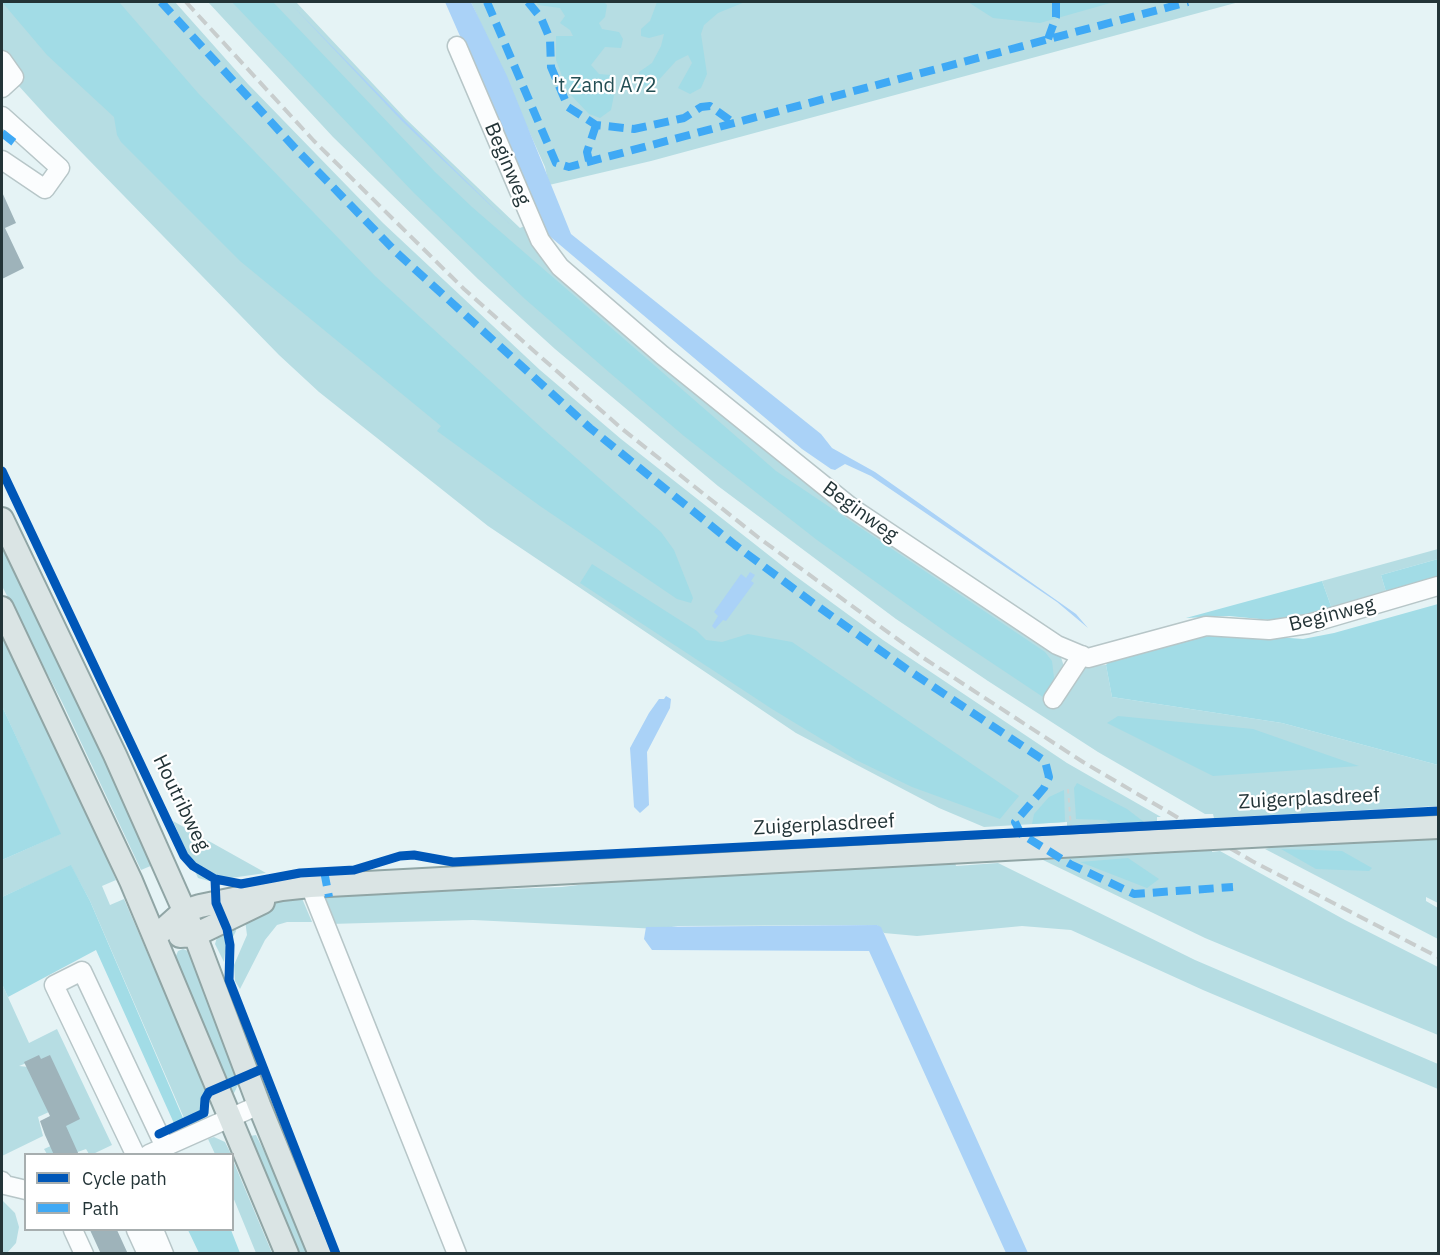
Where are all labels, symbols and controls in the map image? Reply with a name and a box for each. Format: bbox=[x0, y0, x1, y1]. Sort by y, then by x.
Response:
park label: 't Zand A72 bbox=[553, 74, 657, 98]
street label: Beginweg bbox=[479, 119, 535, 209]
street label: Beginweg bbox=[817, 477, 903, 547]
street label: Beginweg bbox=[1287, 593, 1377, 637]
street label: Houtribweg bbox=[147, 751, 215, 855]
street label: Zuigerplasdreef bbox=[1238, 783, 1380, 815]
street label: Zuigerplasdreef bbox=[753, 809, 895, 841]
legend bbox=[24, 1153, 234, 1231]
text: Cycle path bbox=[82, 1167, 167, 1190]
text: Path bbox=[82, 1197, 119, 1220]

